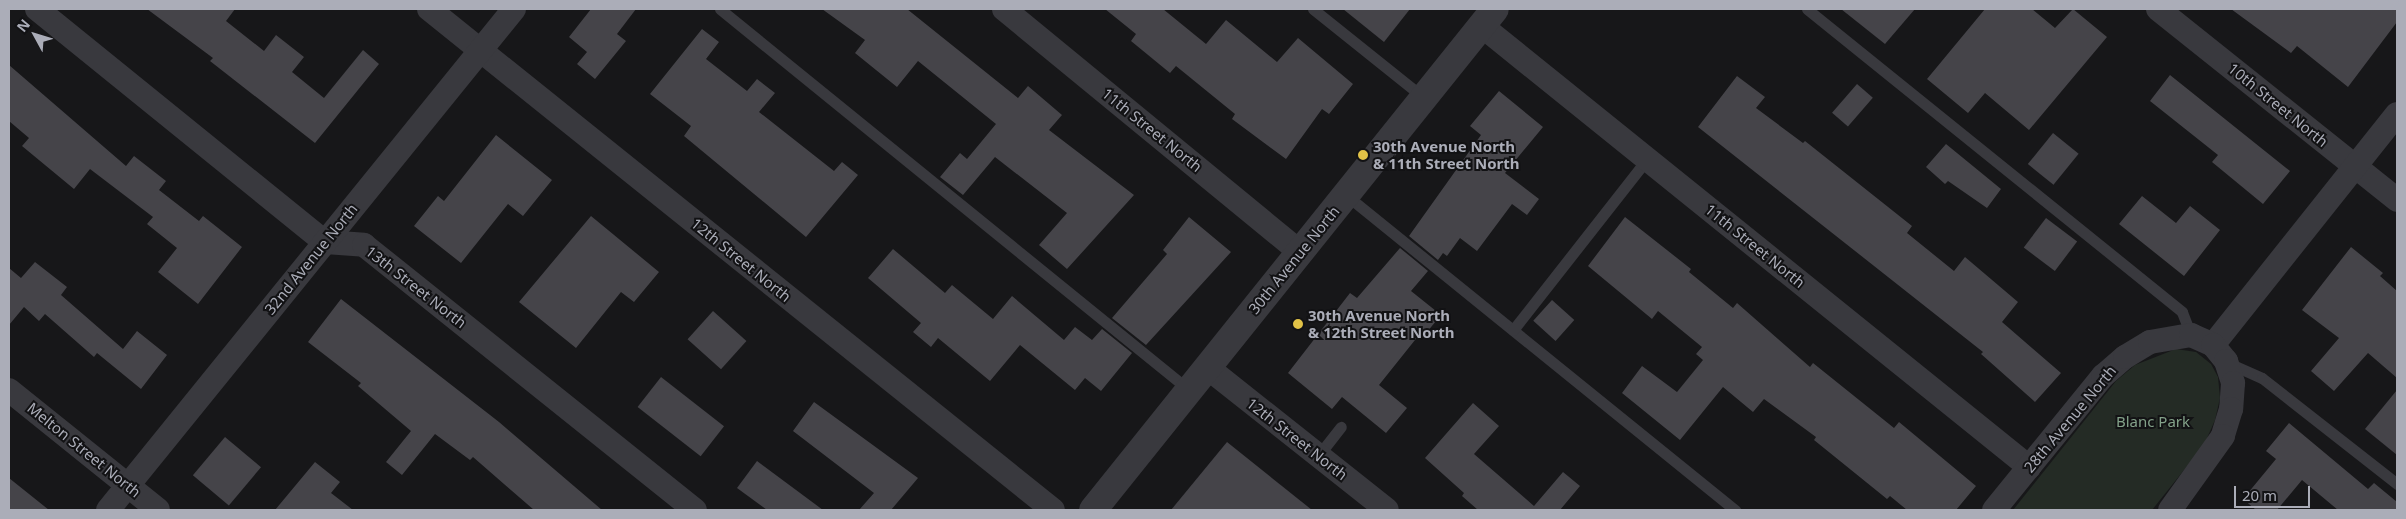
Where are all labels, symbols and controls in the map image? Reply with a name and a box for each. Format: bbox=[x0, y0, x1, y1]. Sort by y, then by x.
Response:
north arrow bbox=[10, 10, 60, 60]
text: N bbox=[12, 15, 34, 36]
street label: 10th Street North bbox=[2225, 59, 2331, 151]
street label: 11th Street North bbox=[1099, 84, 1205, 176]
place label: 30th Avenue North & 11th Street North bbox=[1373, 137, 1520, 172]
marker: 30th Avenue North & 11th Street North bbox=[1357, 149, 1369, 161]
street label: 32nd Avenue North bbox=[261, 200, 361, 318]
street label: 11th Street North bbox=[1702, 200, 1808, 292]
street label: 30th Avenue North bbox=[1245, 202, 1343, 318]
street label: 12th Street North bbox=[688, 214, 794, 306]
street label: 13th Street North bbox=[362, 242, 470, 332]
place label: 30th Avenue North & 12th Street North bbox=[1308, 306, 1455, 341]
marker: 30th Avenue North & 12th Street North bbox=[1292, 318, 1304, 330]
street label: 28th Avenue North bbox=[2020, 362, 2120, 476]
street label: 12th Street North bbox=[1243, 394, 1351, 484]
street label: Melton Street North bbox=[24, 399, 144, 501]
park label: Blanc Park bbox=[2116, 413, 2190, 431]
scale bar bbox=[2236, 476, 2312, 508]
text: 20 m bbox=[2242, 485, 2277, 505]

